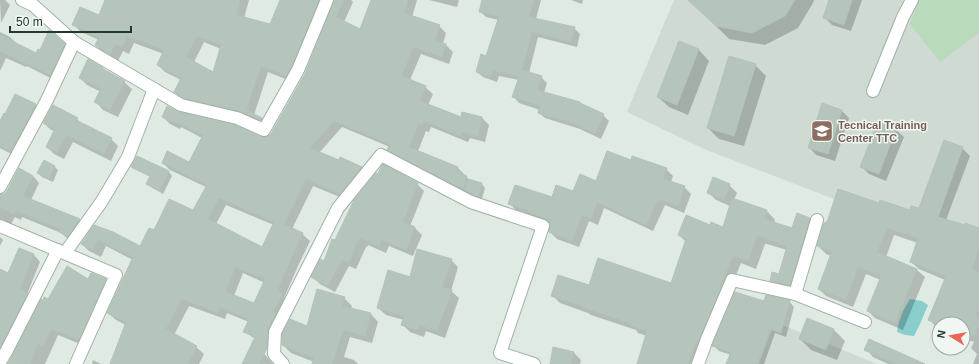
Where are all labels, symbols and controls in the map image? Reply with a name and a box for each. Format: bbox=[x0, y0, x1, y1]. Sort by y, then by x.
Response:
scale bar bbox=[10, 8, 131, 34]
text: 50 m bbox=[16, 15, 43, 29]
school or university icon: Tecnical Training Center TTC bbox=[809, 118, 835, 144]
place label: Tecnical Training Center TTC bbox=[838, 119, 927, 144]
north arrow bbox=[931, 316, 971, 356]
text: N bbox=[935, 329, 948, 339]

